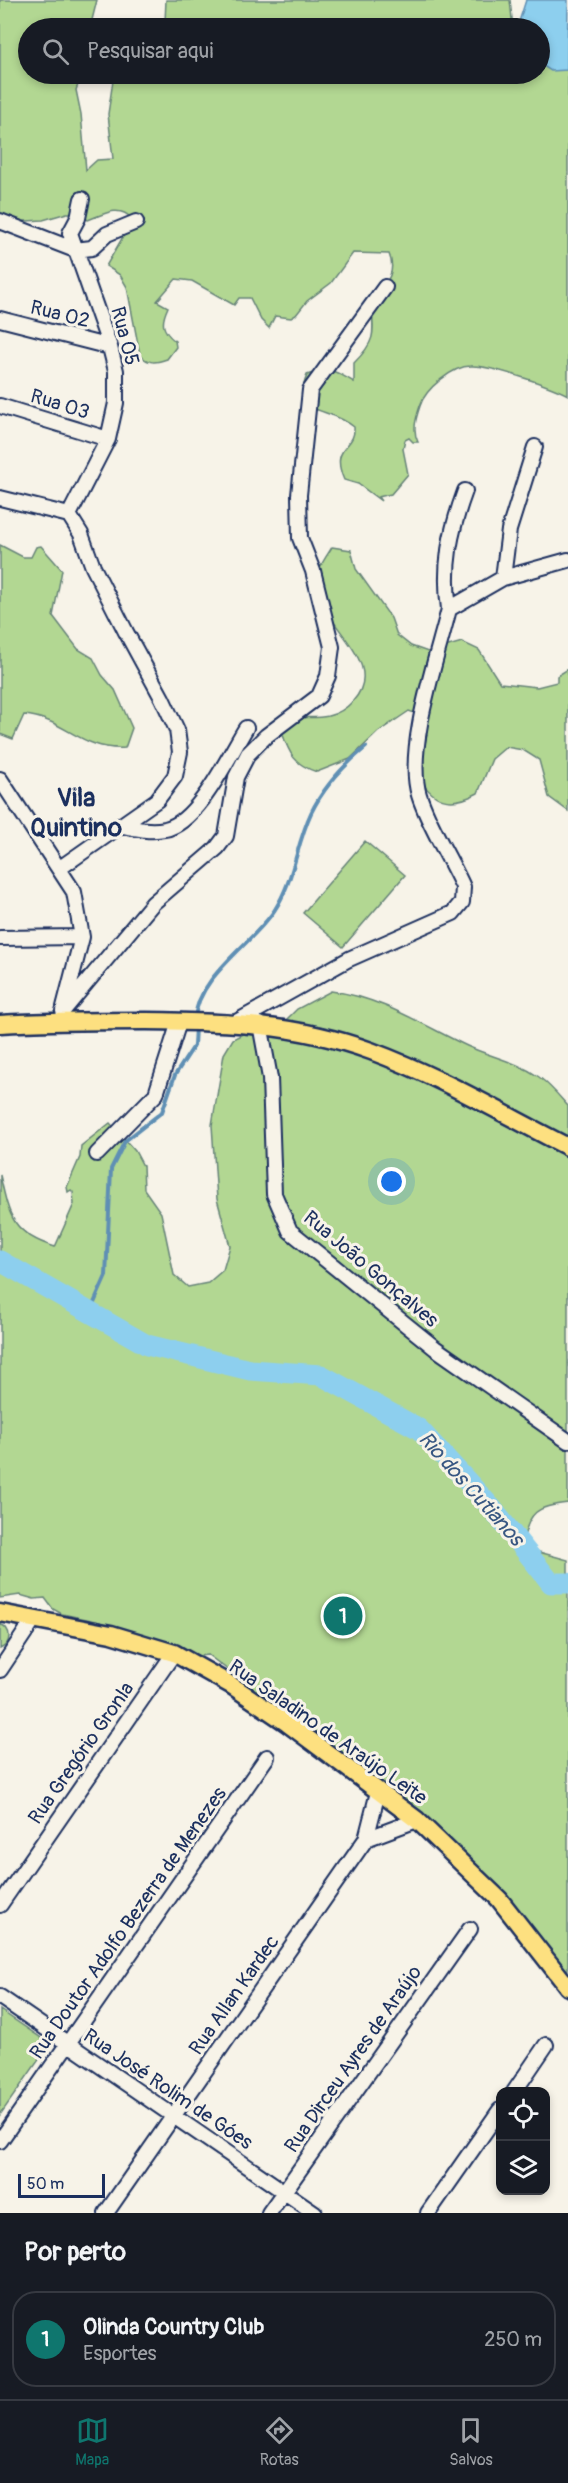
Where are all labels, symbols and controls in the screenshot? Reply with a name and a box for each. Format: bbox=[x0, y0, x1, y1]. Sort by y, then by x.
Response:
search box bbox=[18, 18, 550, 84]
icon: search bbox=[39, 35, 72, 68]
text: Pesquisar aqui bbox=[87, 37, 213, 65]
street label: Rua 02 bbox=[28, 295, 92, 333]
street label: Rua 05 bbox=[105, 304, 145, 368]
street label: Rua 03 bbox=[28, 383, 92, 425]
district label: Vila Quintino bbox=[30, 782, 122, 844]
your location bbox=[377, 1167, 406, 1196]
street label: Rua João Gonçalves bbox=[298, 1205, 444, 1333]
water label: Rio dos Cutianos bbox=[413, 1426, 531, 1554]
pin: 1 bbox=[324, 1594, 362, 1638]
street label: Rua Saladino de Araújo Leite bbox=[224, 1654, 432, 1810]
street label: Rua Gregório Gronla bbox=[23, 1677, 139, 1829]
street label: Rua Doutor Adolfo Bezerra de Menezes bbox=[24, 1782, 232, 2064]
street label: Rua Allan Kardec bbox=[184, 1930, 284, 2060]
street label: Rua Dirceu Ayres de Araújo bbox=[279, 1960, 427, 2157]
street label: Rua José Rolim de Góes bbox=[79, 2023, 258, 2155]
map controls bbox=[496, 2087, 550, 2195]
button: locate bbox=[496, 2087, 550, 2141]
button: layers bbox=[496, 2141, 550, 2195]
scale bar bbox=[18, 2171, 105, 2198]
text: 50 m bbox=[27, 2174, 64, 2194]
text: Por perto bbox=[24, 2236, 126, 2268]
text: Olinda Country Club bbox=[83, 2313, 264, 2341]
text: 1 bbox=[42, 2327, 49, 2352]
text: 250 m bbox=[484, 2327, 542, 2352]
text: Esportes bbox=[83, 2341, 157, 2366]
tab: Mapa bbox=[75, 2414, 109, 2470]
tab: Rotas bbox=[260, 2414, 299, 2470]
tab: Salvos bbox=[449, 2414, 493, 2470]

